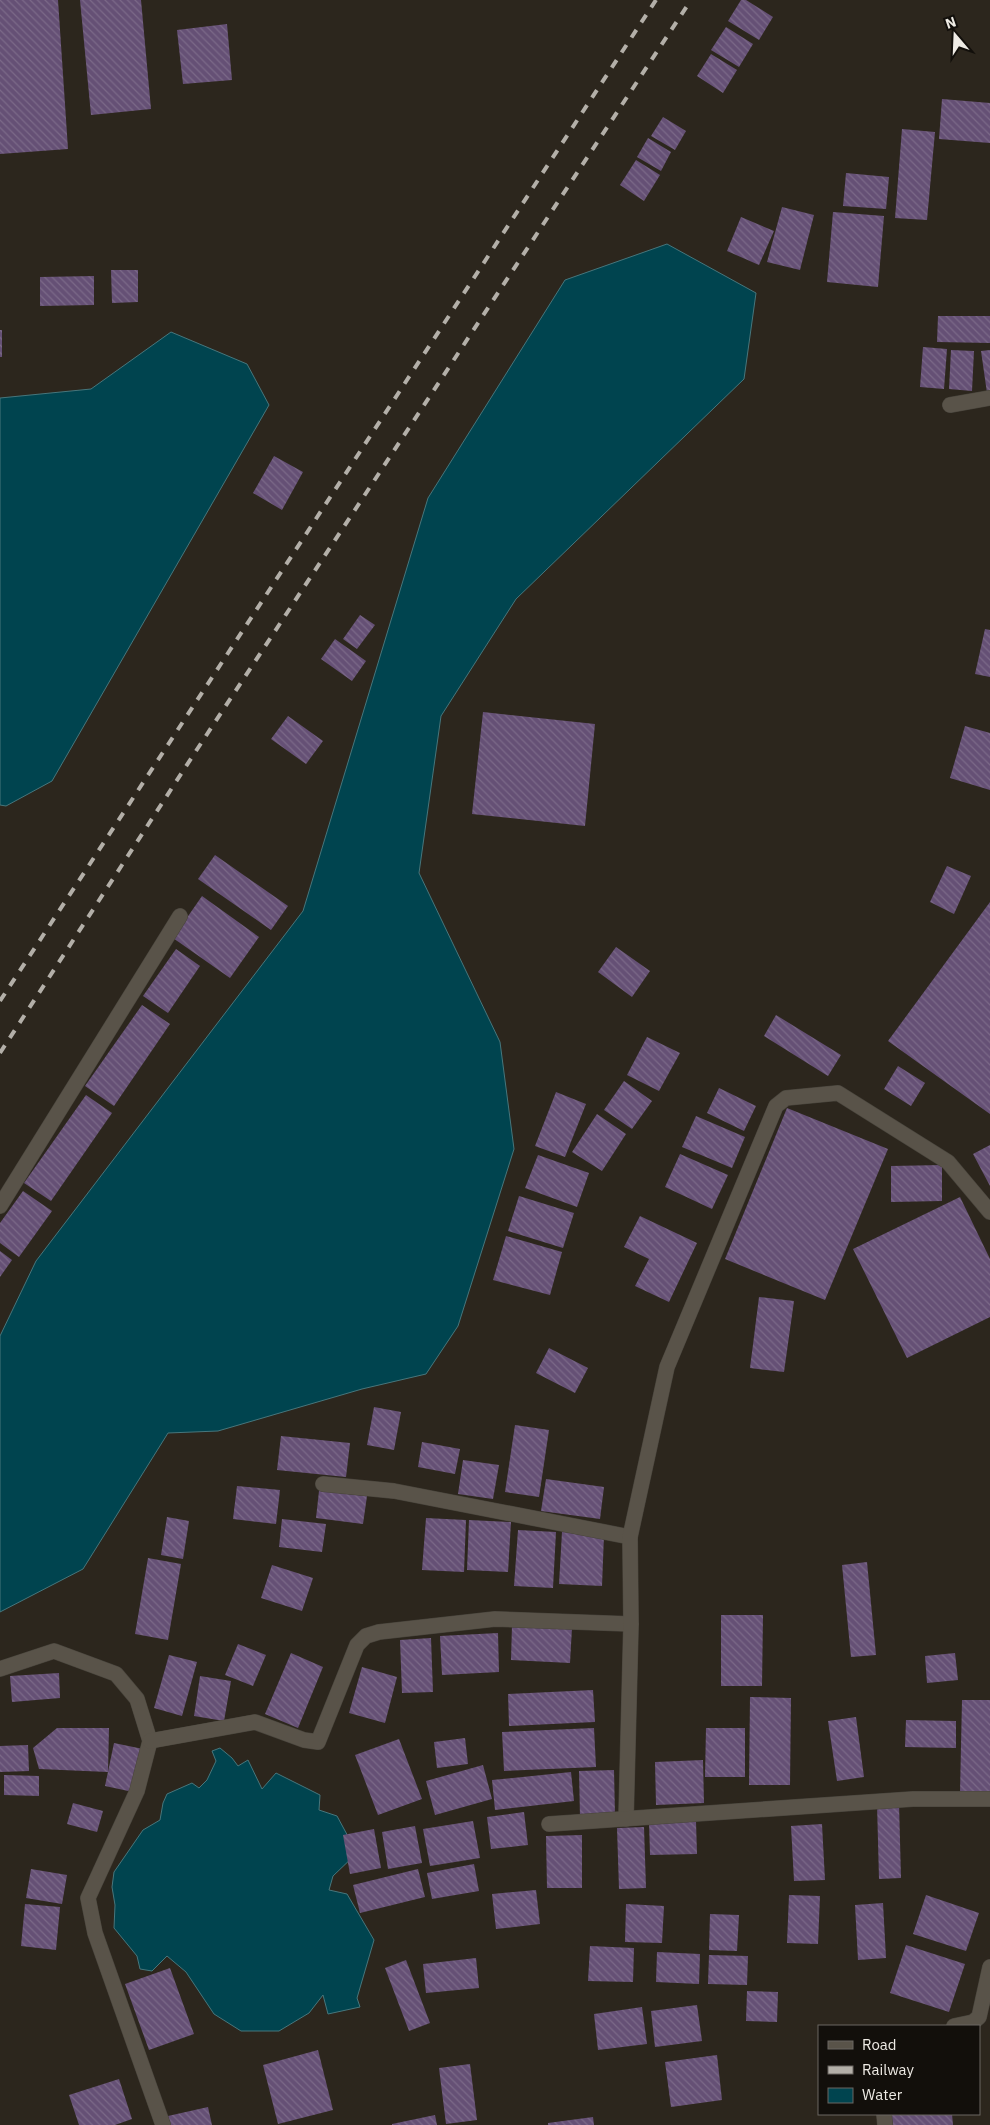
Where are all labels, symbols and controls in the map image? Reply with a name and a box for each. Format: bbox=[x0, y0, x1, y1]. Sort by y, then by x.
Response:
north arrow bbox=[930, 10, 980, 60]
text: N bbox=[943, 13, 958, 33]
legend bbox=[818, 2025, 980, 2115]
text: Road bbox=[862, 2035, 897, 2054]
text: Railway bbox=[862, 2060, 915, 2079]
text: Water bbox=[862, 2085, 903, 2104]

